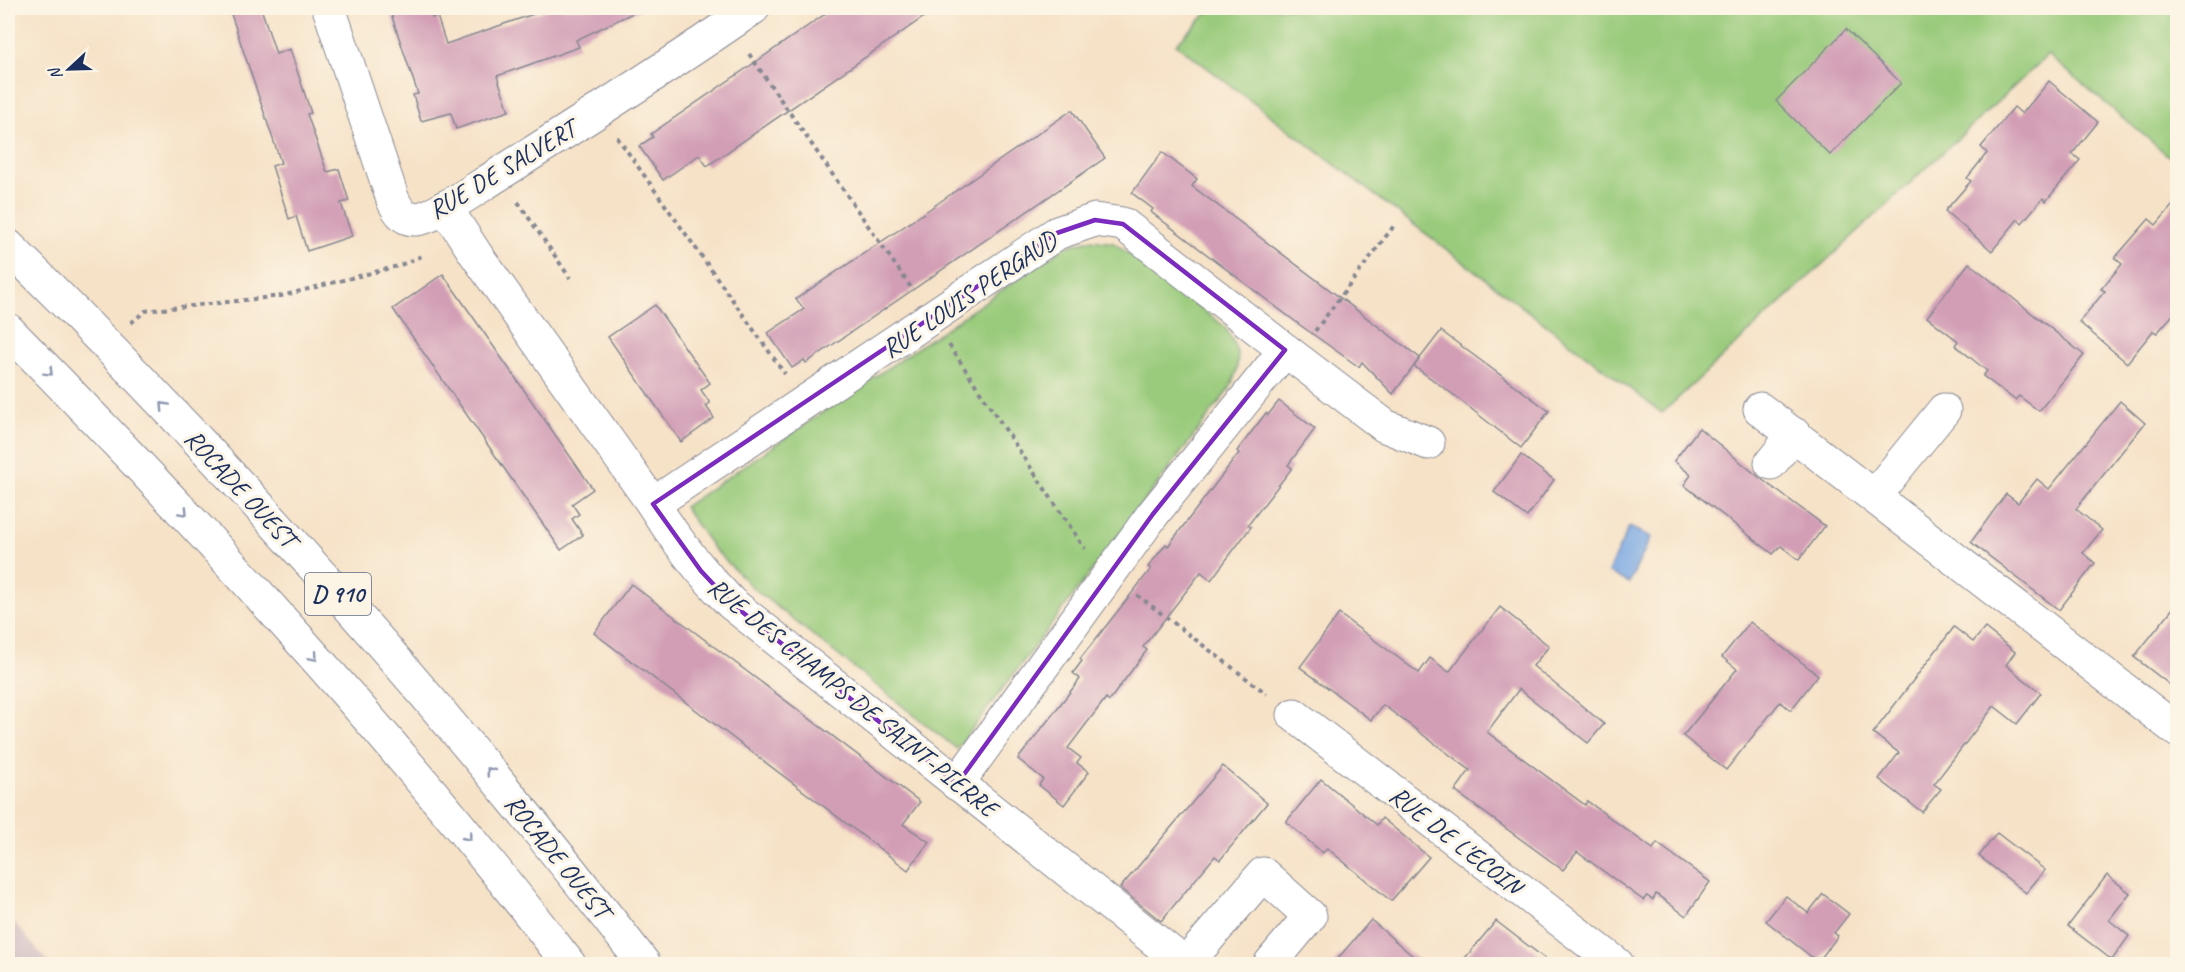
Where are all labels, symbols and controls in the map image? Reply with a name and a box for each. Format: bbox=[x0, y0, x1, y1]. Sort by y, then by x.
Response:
north arrow bbox=[39, 39, 99, 99]
text: N bbox=[44, 63, 67, 83]
street label: RUE DE SALVERT bbox=[422, 110, 586, 226]
street label: RUE LOUIS PERGAUD bbox=[876, 223, 1065, 365]
one-way arrow bbox=[41, 364, 52, 375]
one-way arrow bbox=[161, 402, 172, 413]
street label: ROCADE OUEST bbox=[177, 422, 308, 559]
one-way arrow bbox=[176, 505, 187, 516]
street label: RUE DES CHAMPS DE SAINT-PIERRE bbox=[701, 570, 1007, 827]
road number: D 910 bbox=[305, 573, 371, 615]
one-way arrow bbox=[307, 650, 318, 661]
one-way arrow bbox=[486, 767, 497, 778]
street label: RUE DE L'ECOIN bbox=[1383, 778, 1532, 905]
street label: ROCADE OUEST bbox=[498, 788, 621, 930]
one-way arrow bbox=[460, 831, 471, 842]

